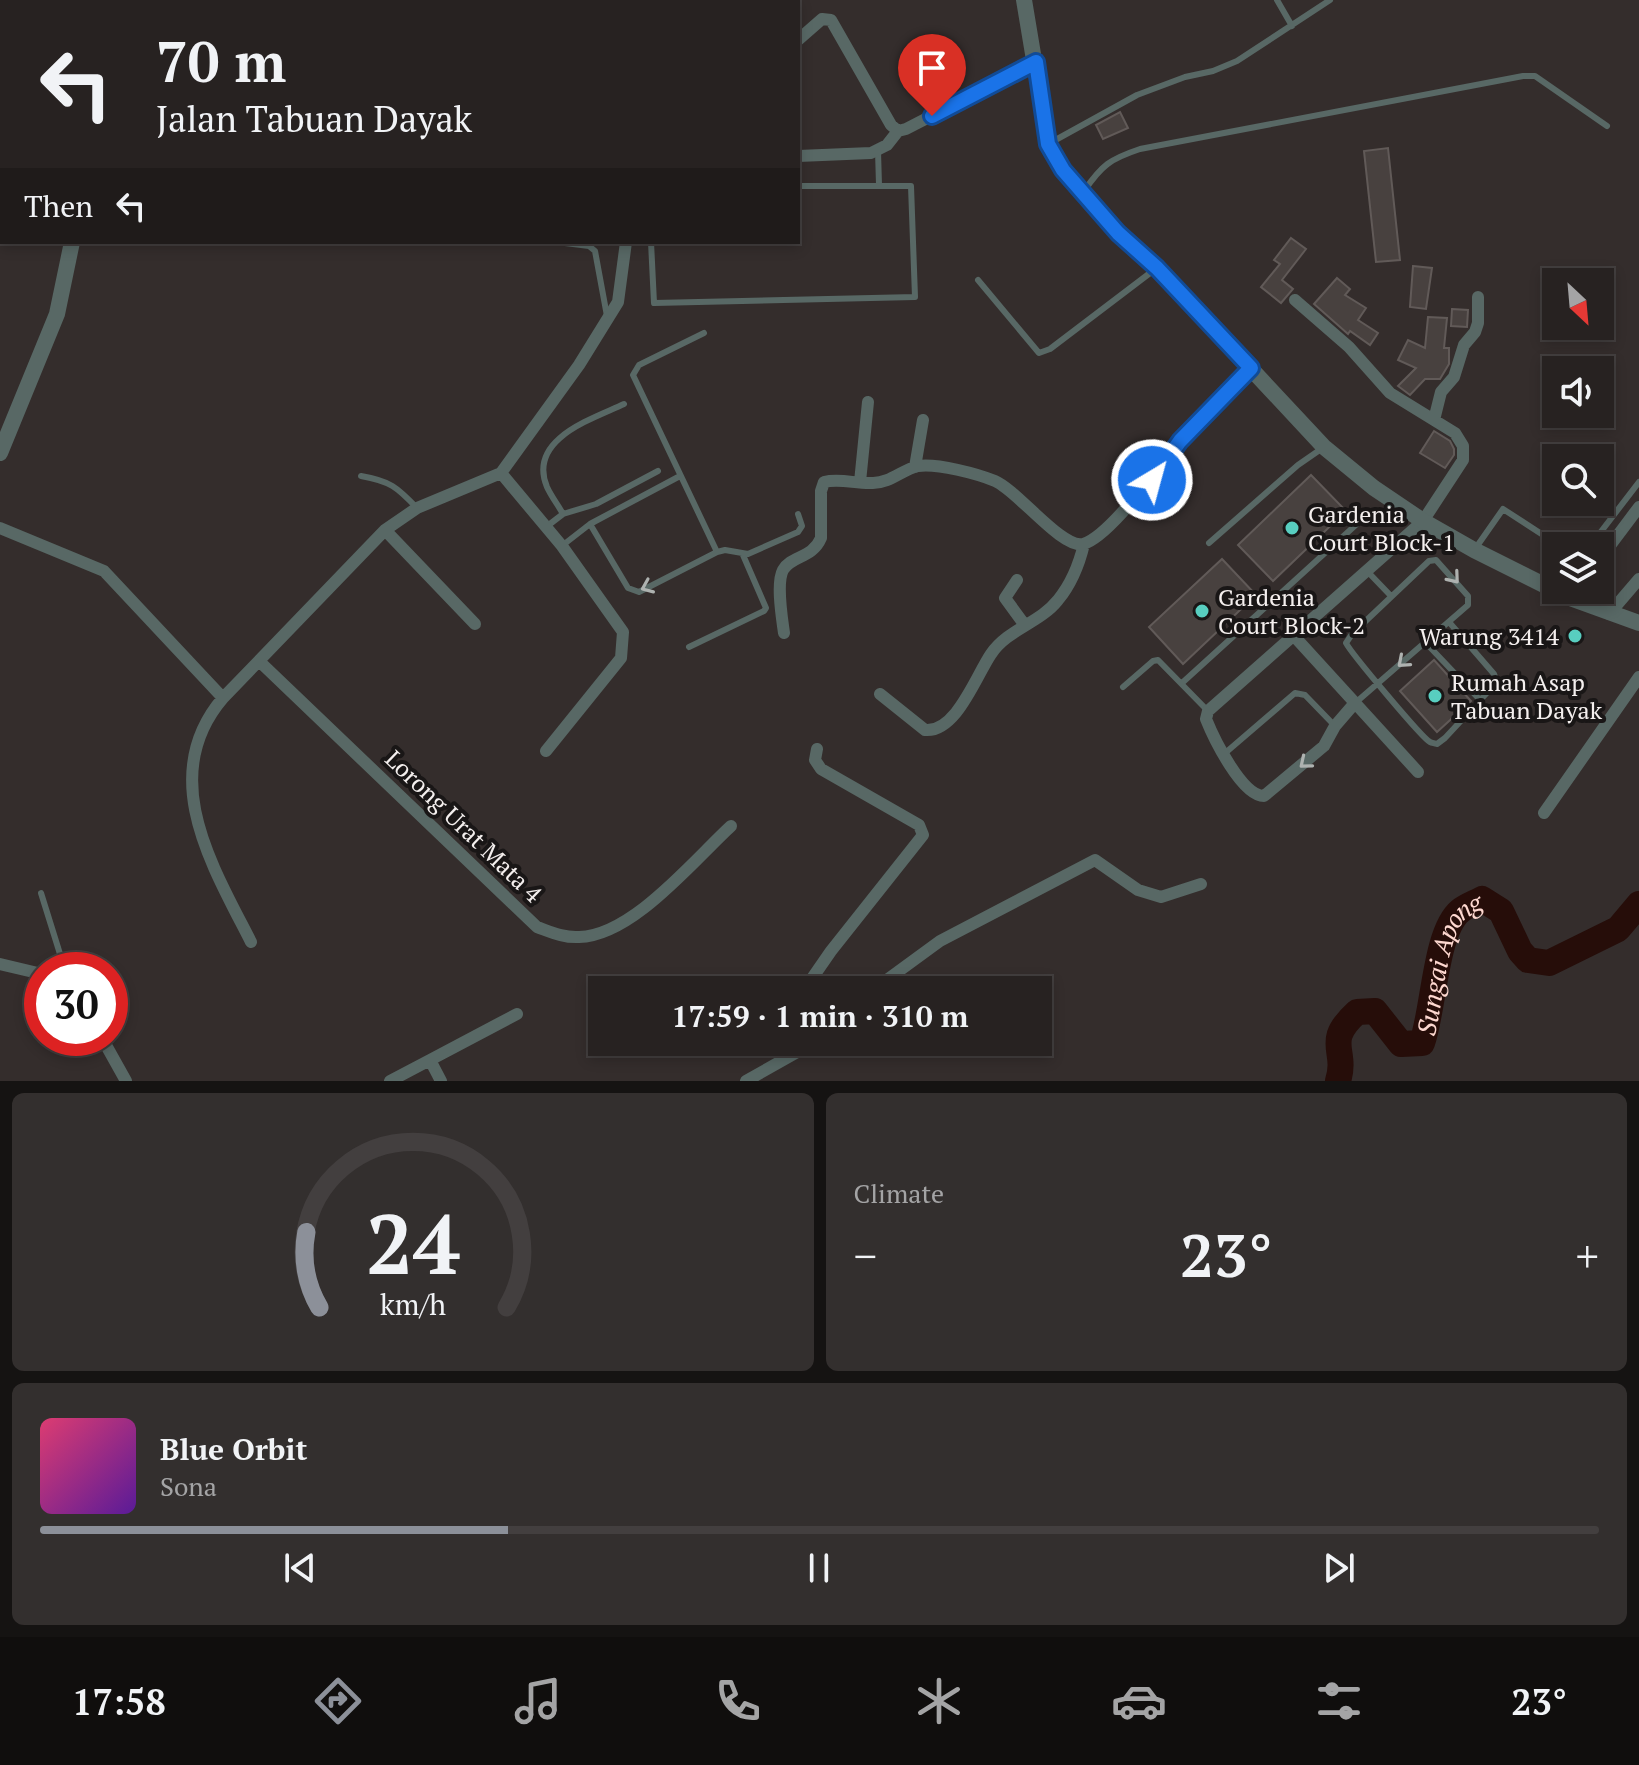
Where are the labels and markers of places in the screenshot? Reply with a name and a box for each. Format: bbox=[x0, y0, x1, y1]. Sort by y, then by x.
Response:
pin bbox=[898, 34, 966, 116]
place label: Gardenia Court Block-1 bbox=[1308, 498, 1455, 558]
marker: Gardenia Court Block-1 bbox=[1283, 519, 1301, 537]
place label: Gardenia Court Block-2 bbox=[1218, 581, 1365, 641]
marker: Gardenia Court Block-2 bbox=[1193, 602, 1211, 620]
place label: Warung 3414 bbox=[1419, 620, 1559, 652]
marker: Warung 3414 bbox=[1566, 627, 1584, 645]
place label: Rumah Asap Tabuan Dayak bbox=[1451, 666, 1603, 726]
marker: Rumah Asap Tabuan Dayak bbox=[1426, 687, 1444, 705]

